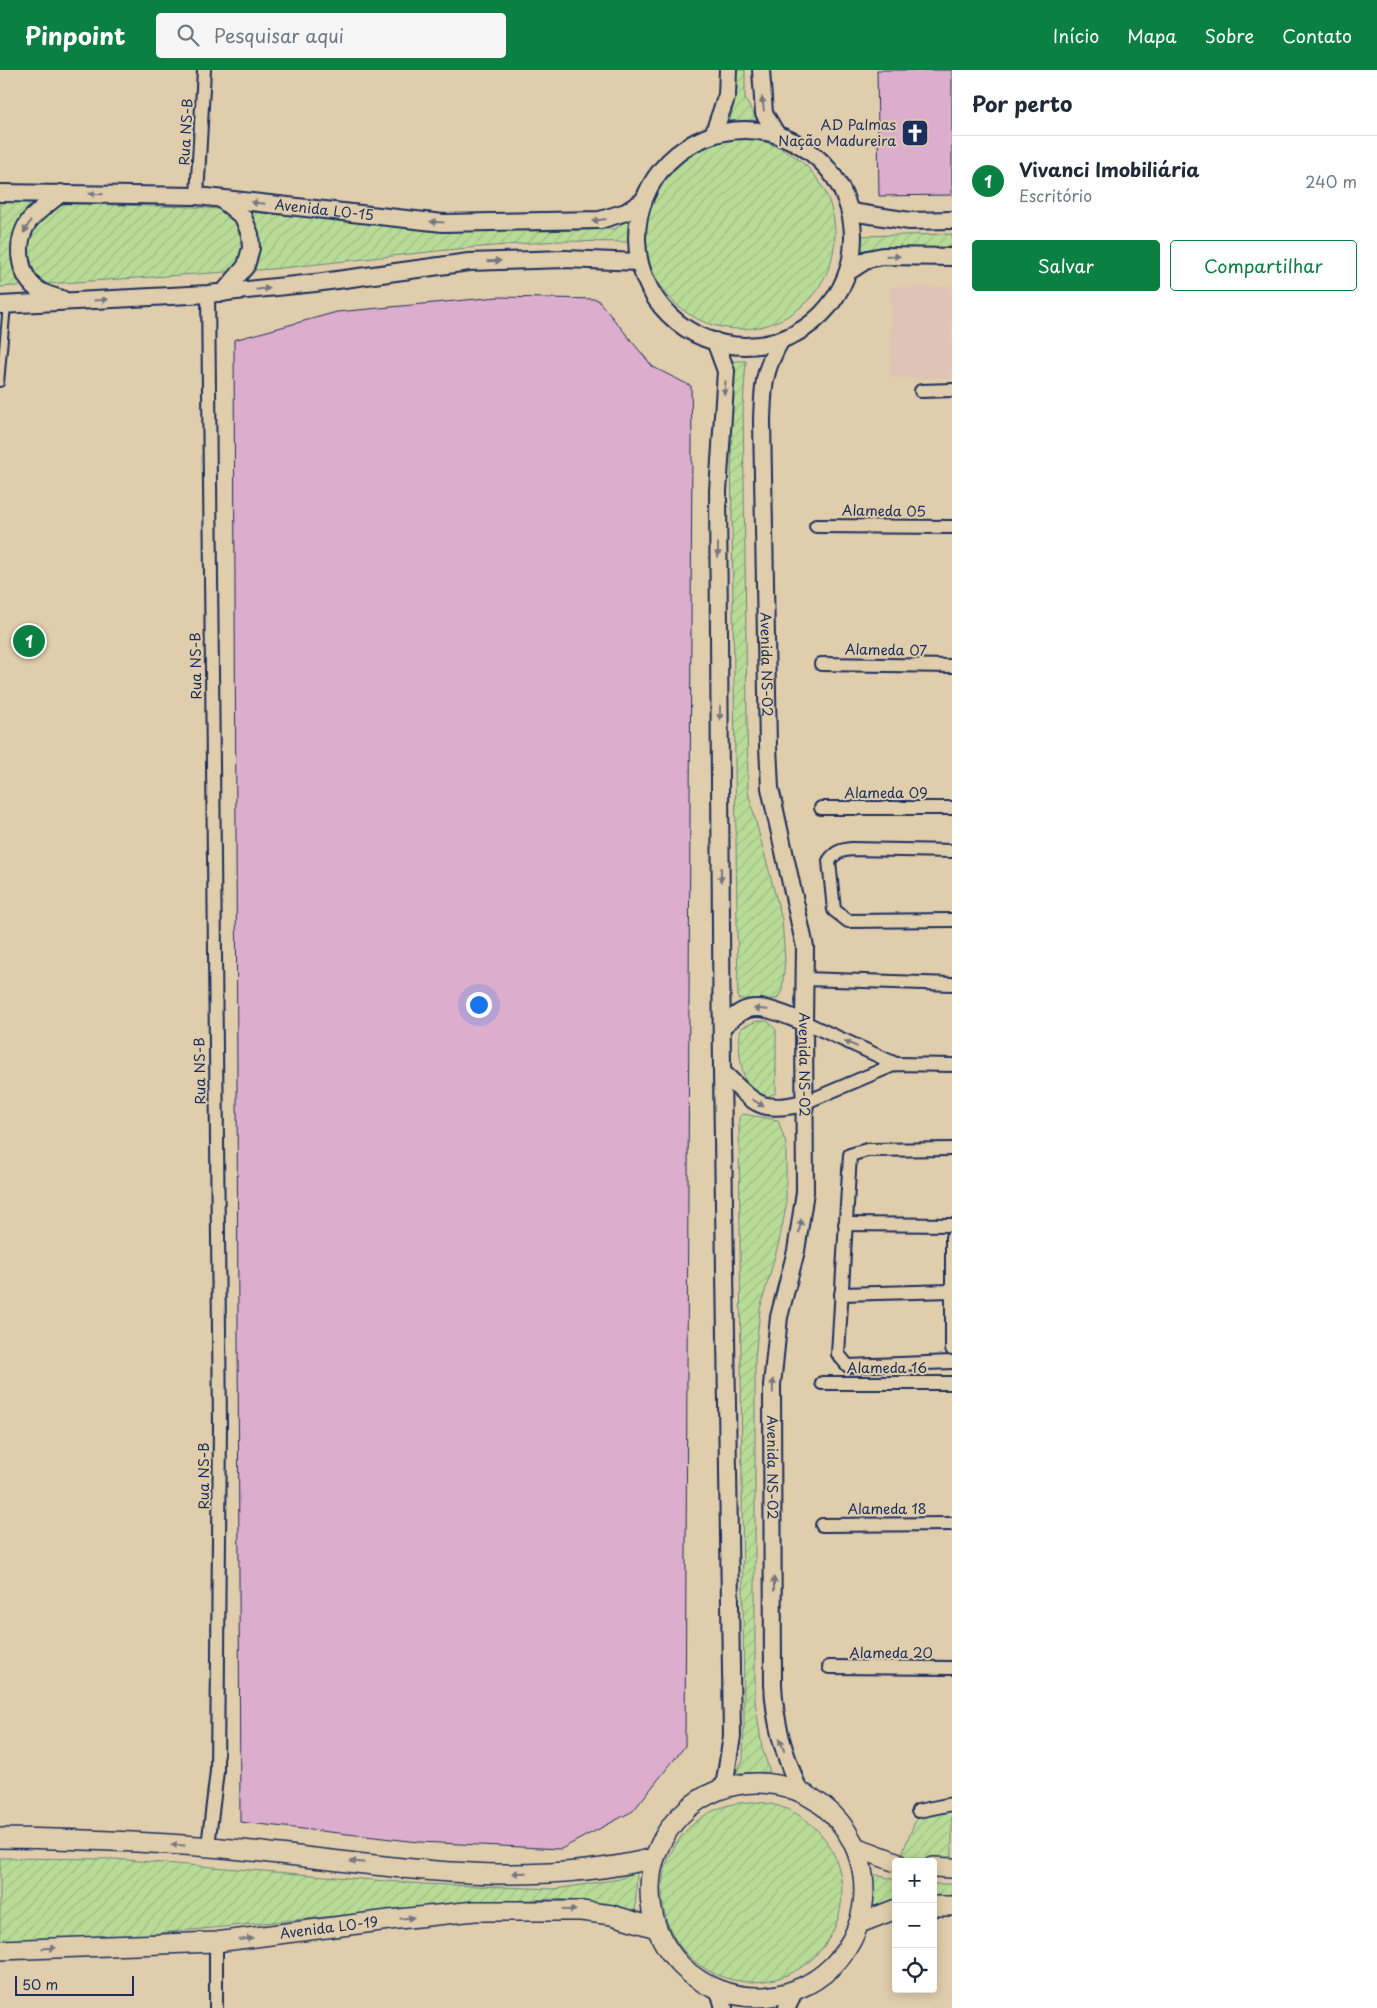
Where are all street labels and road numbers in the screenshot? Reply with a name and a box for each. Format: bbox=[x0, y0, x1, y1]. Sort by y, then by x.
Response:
street label: Rua NS-B bbox=[173, 98, 198, 166]
street label: Avenida LO-15 bbox=[274, 194, 375, 225]
street label: Alameda 05 bbox=[842, 499, 926, 522]
street label: Avenida NS-02 bbox=[756, 612, 778, 717]
street label: Rua NS-B bbox=[184, 632, 207, 700]
street label: Alameda 07 bbox=[845, 638, 927, 661]
street label: Alameda 09 bbox=[844, 782, 928, 803]
street label: Avenida NS-02 bbox=[794, 1012, 816, 1117]
street label: Rua NS-B bbox=[188, 1037, 211, 1105]
street label: Alameda 16 bbox=[847, 1357, 927, 1378]
street label: Avenida NS-02 bbox=[762, 1415, 783, 1520]
street label: Rua NS-B bbox=[193, 1442, 214, 1510]
street label: Alameda 18 bbox=[847, 1498, 927, 1519]
street label: Alameda 20 bbox=[849, 1642, 933, 1663]
street label: Avenida LO-19 bbox=[279, 1910, 379, 1944]

